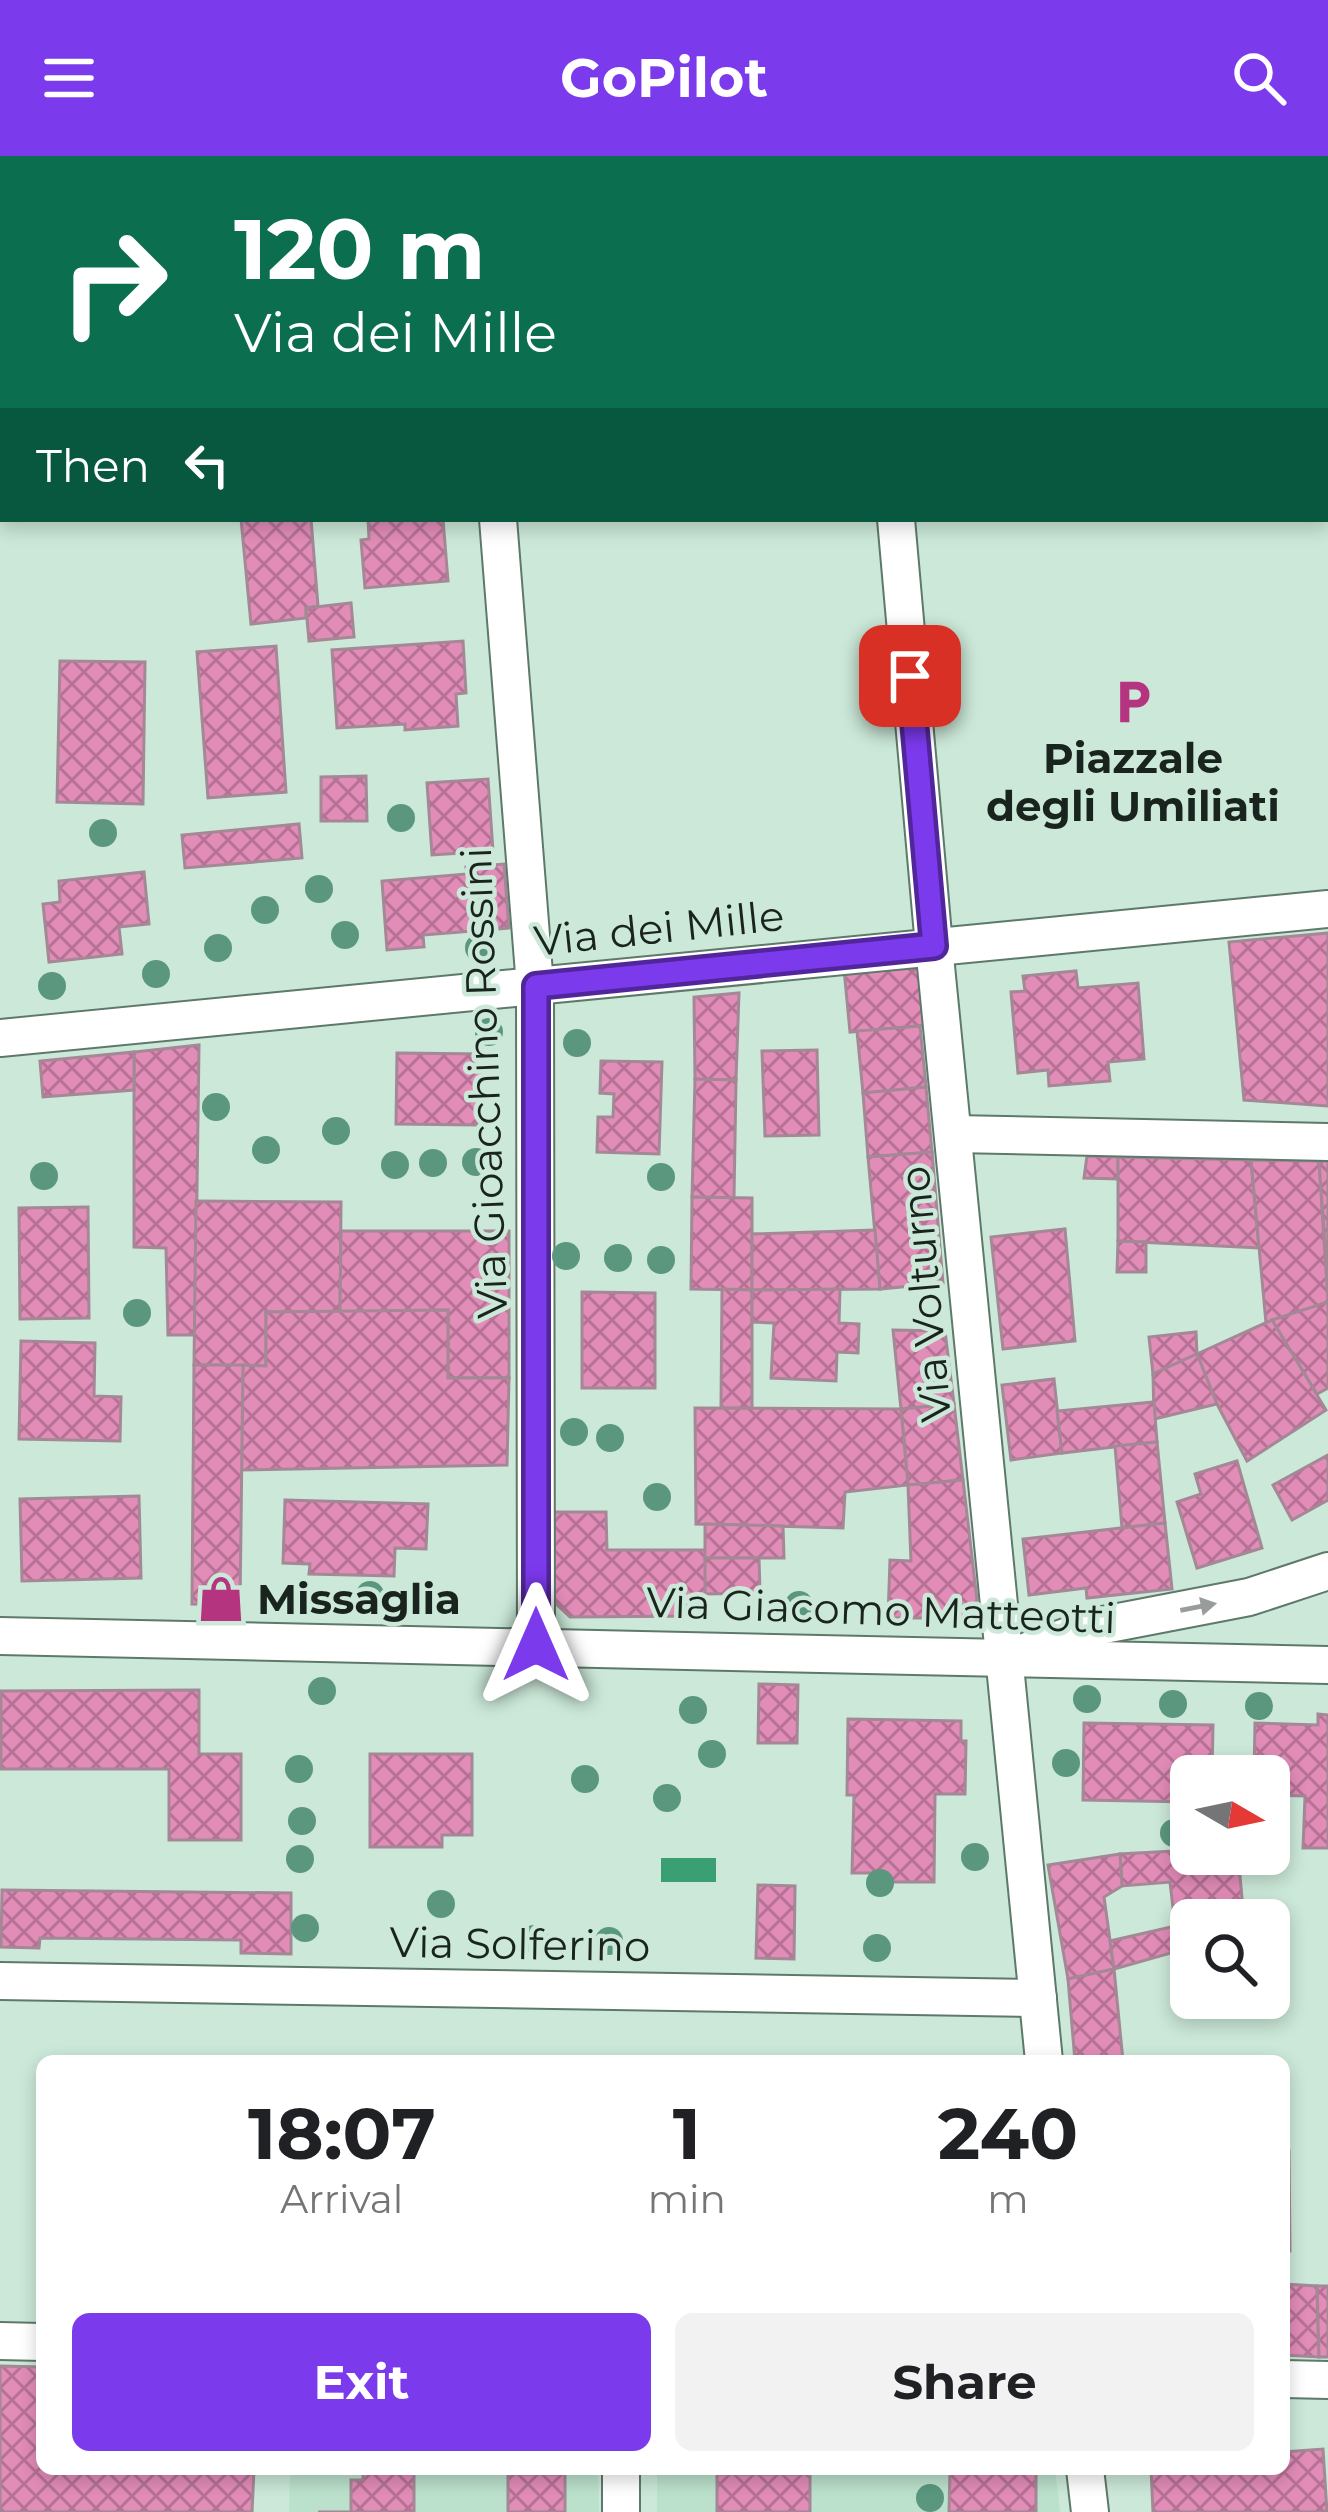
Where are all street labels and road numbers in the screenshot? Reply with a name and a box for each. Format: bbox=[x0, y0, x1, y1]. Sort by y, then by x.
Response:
street label: Via Gioacchino Rossini bbox=[450, 847, 518, 1319]
street label: Via dei Mille bbox=[531, 889, 787, 967]
street label: Via Volturno bbox=[888, 1164, 962, 1424]
street label: Via Giacomo Matteotti bbox=[645, 1576, 1117, 1644]
street label: Via Solferino bbox=[389, 1916, 651, 1972]

